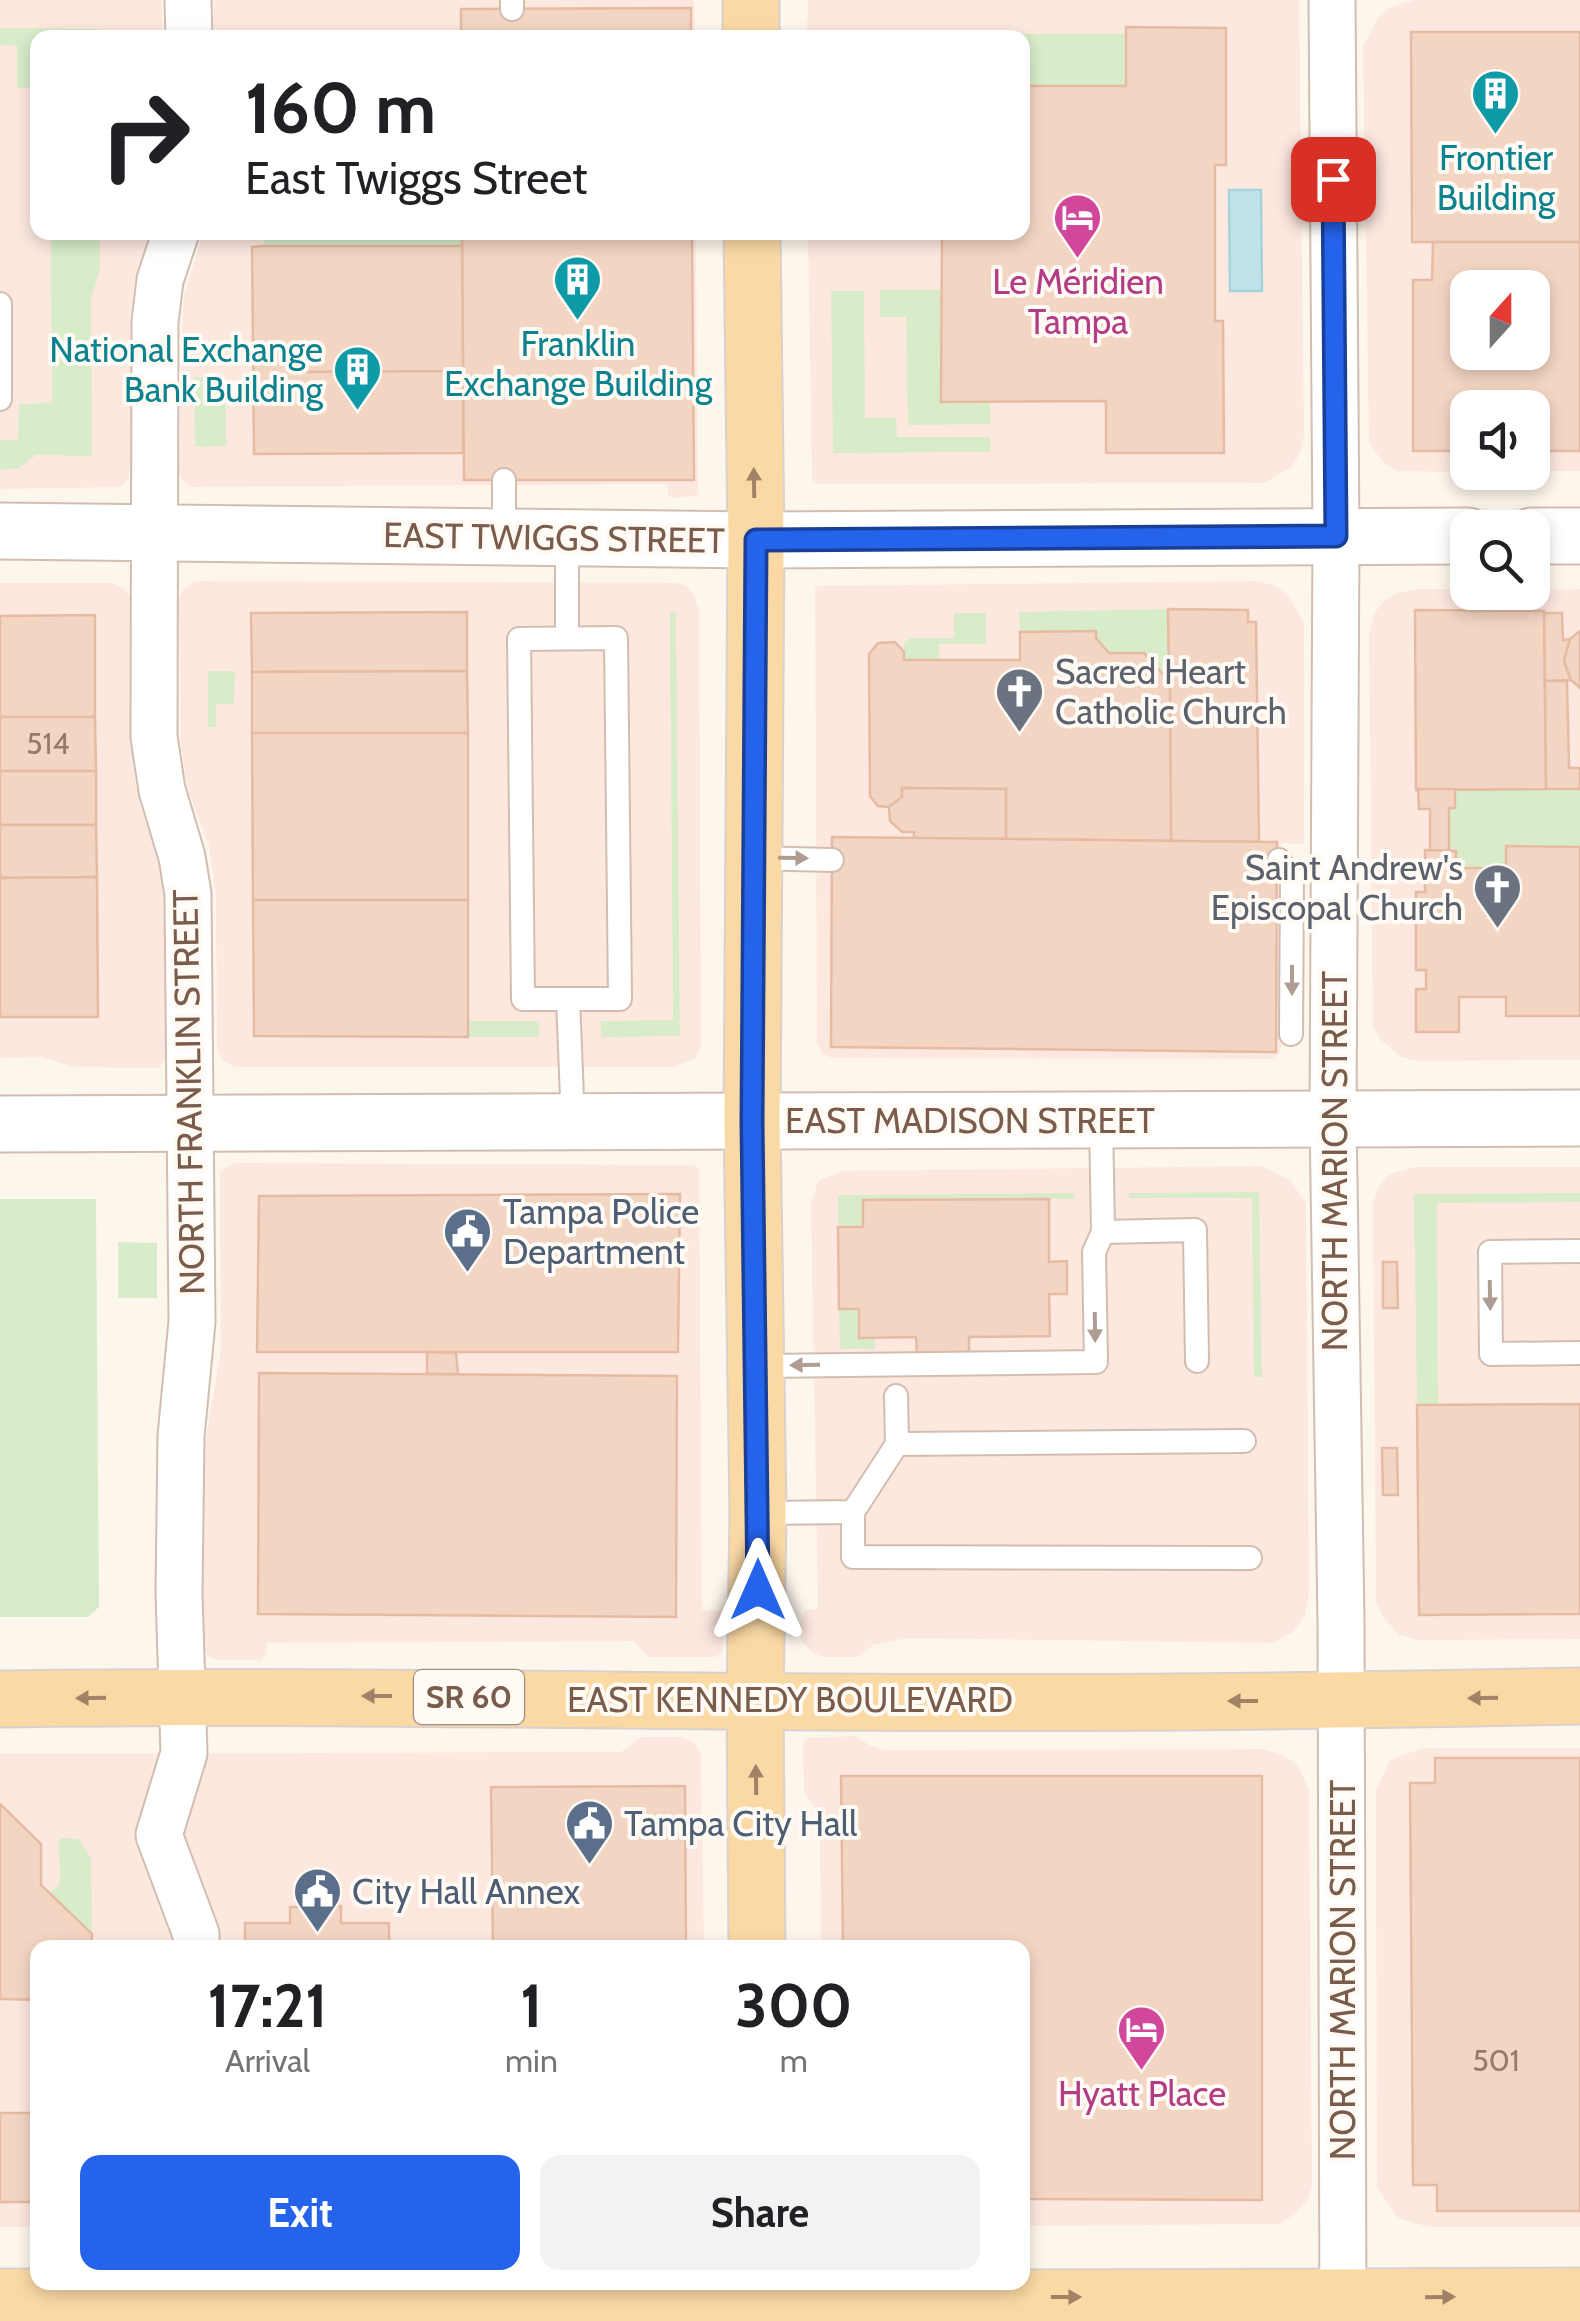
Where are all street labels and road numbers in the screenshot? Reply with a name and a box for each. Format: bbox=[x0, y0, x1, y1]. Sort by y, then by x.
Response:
street label: EAST TWIGGS STREET bbox=[383, 513, 725, 562]
street label: NORTH FRANKLIN STREET bbox=[163, 889, 214, 1295]
street label: NORTH MARION STREET bbox=[1313, 970, 1356, 1351]
street label: EAST MADISON STREET bbox=[785, 1099, 1155, 1142]
road number: SR 60 bbox=[414, 1670, 524, 1724]
street label: EAST KENNEDY BOULEVARD bbox=[567, 1678, 1013, 1721]
street label: NORTH MARION STREET bbox=[1321, 1779, 1364, 2160]

